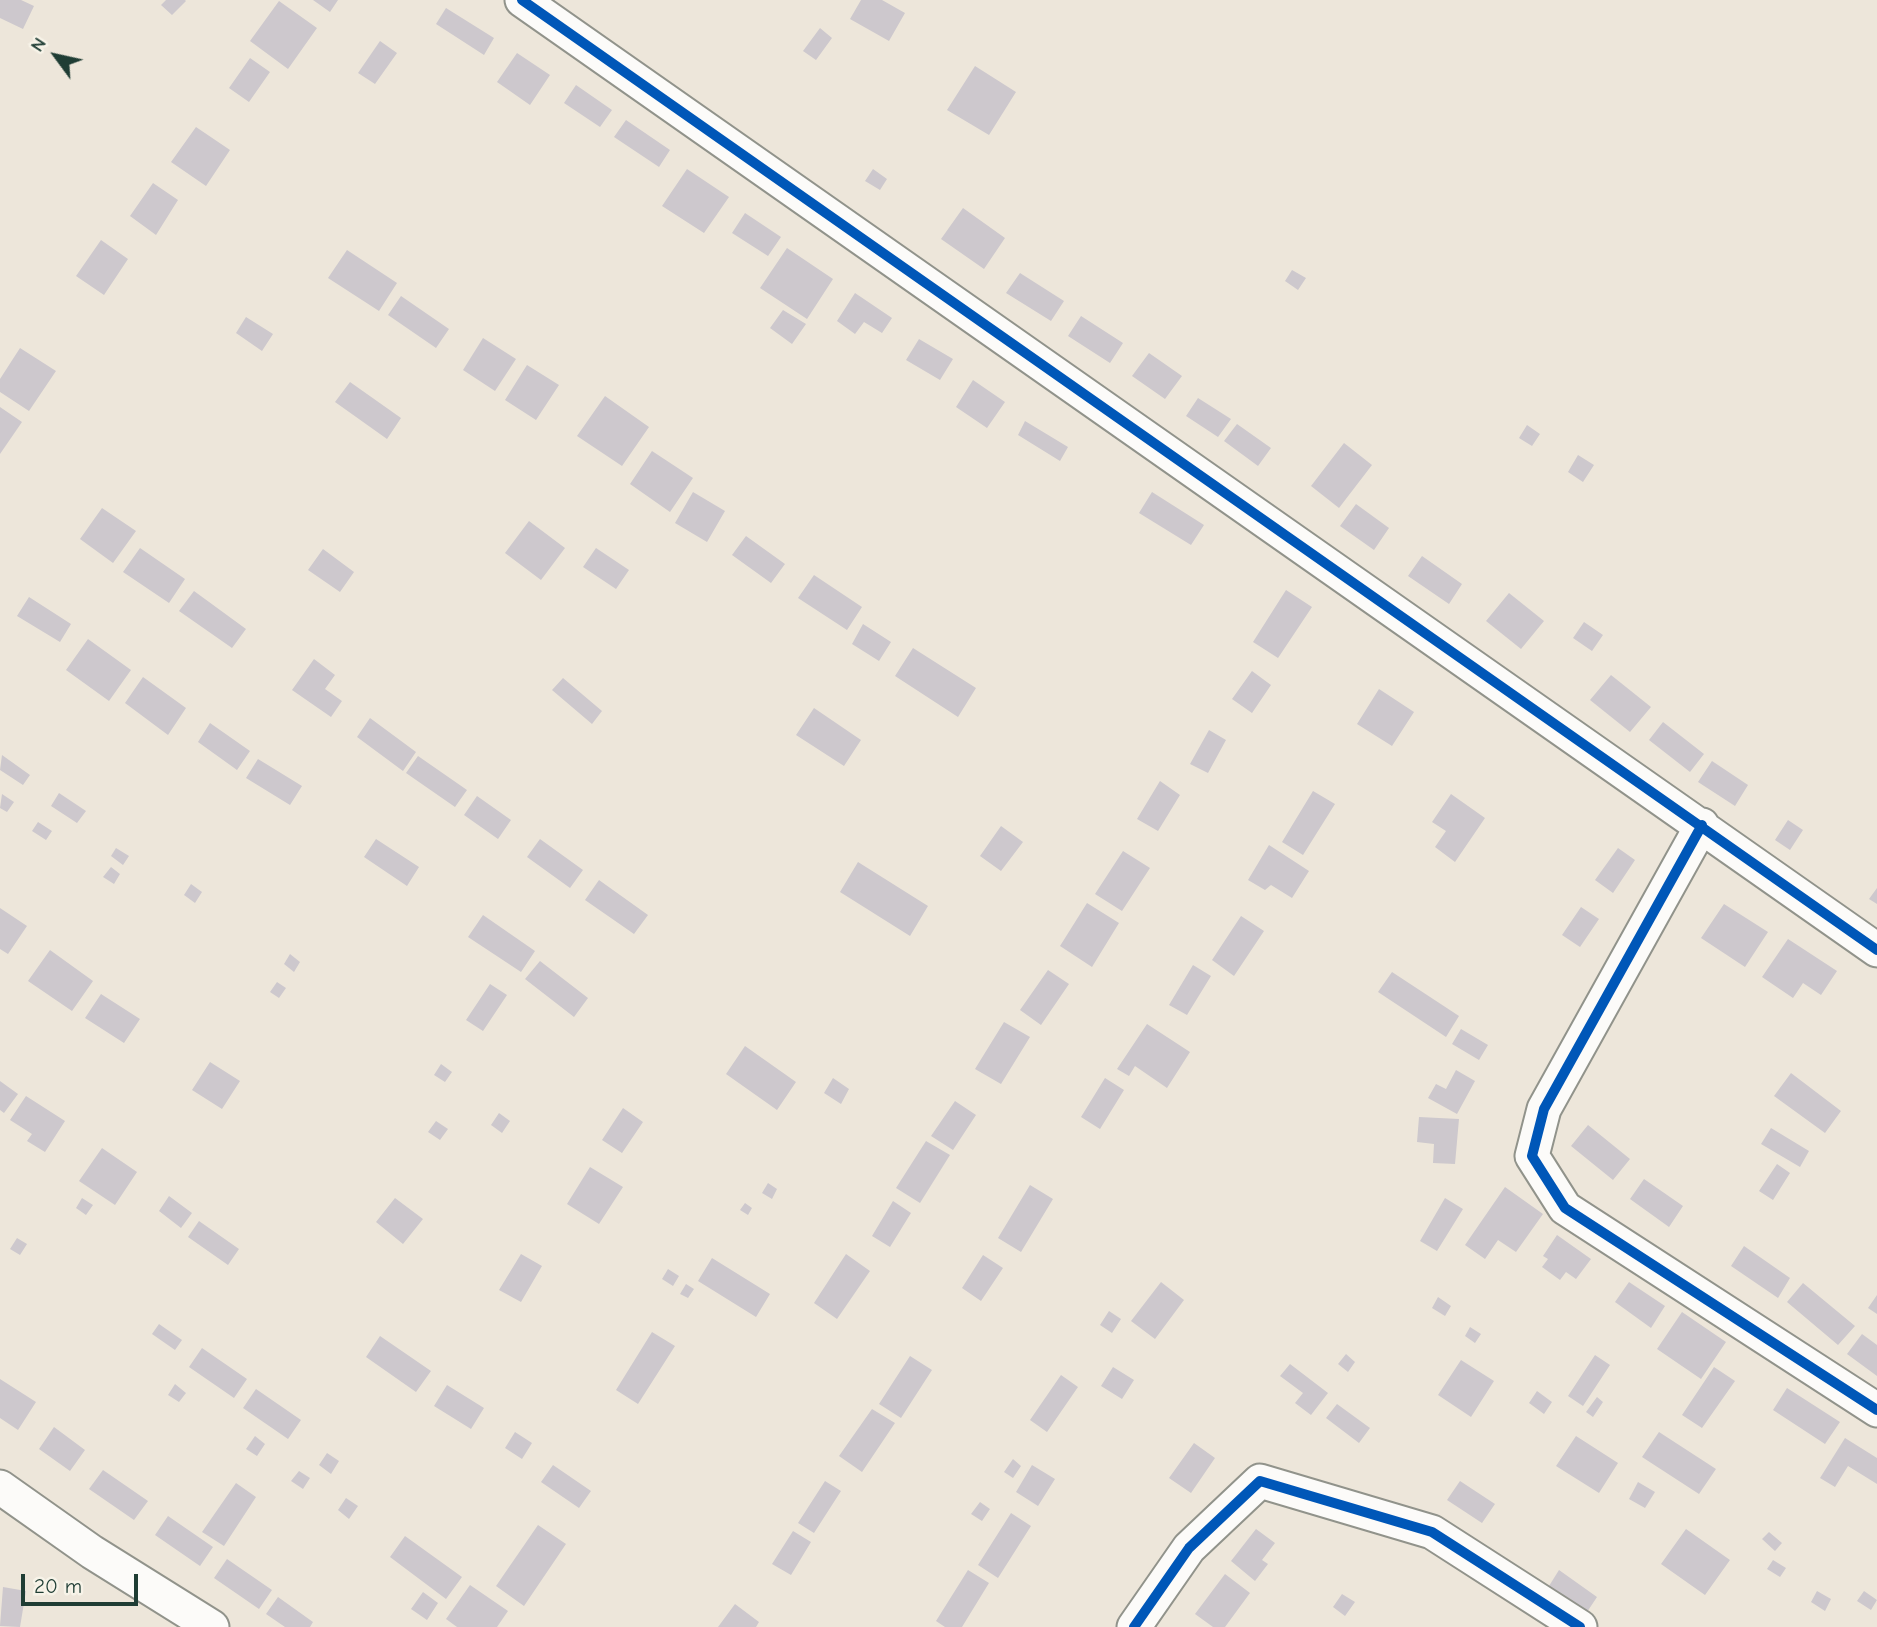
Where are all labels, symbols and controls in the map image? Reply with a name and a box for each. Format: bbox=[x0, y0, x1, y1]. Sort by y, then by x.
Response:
north arrow bbox=[21, 21, 91, 91]
text: N bbox=[26, 33, 51, 56]
scale bar bbox=[24, 1560, 142, 1604]
text: 20 m bbox=[34, 1574, 82, 1598]

